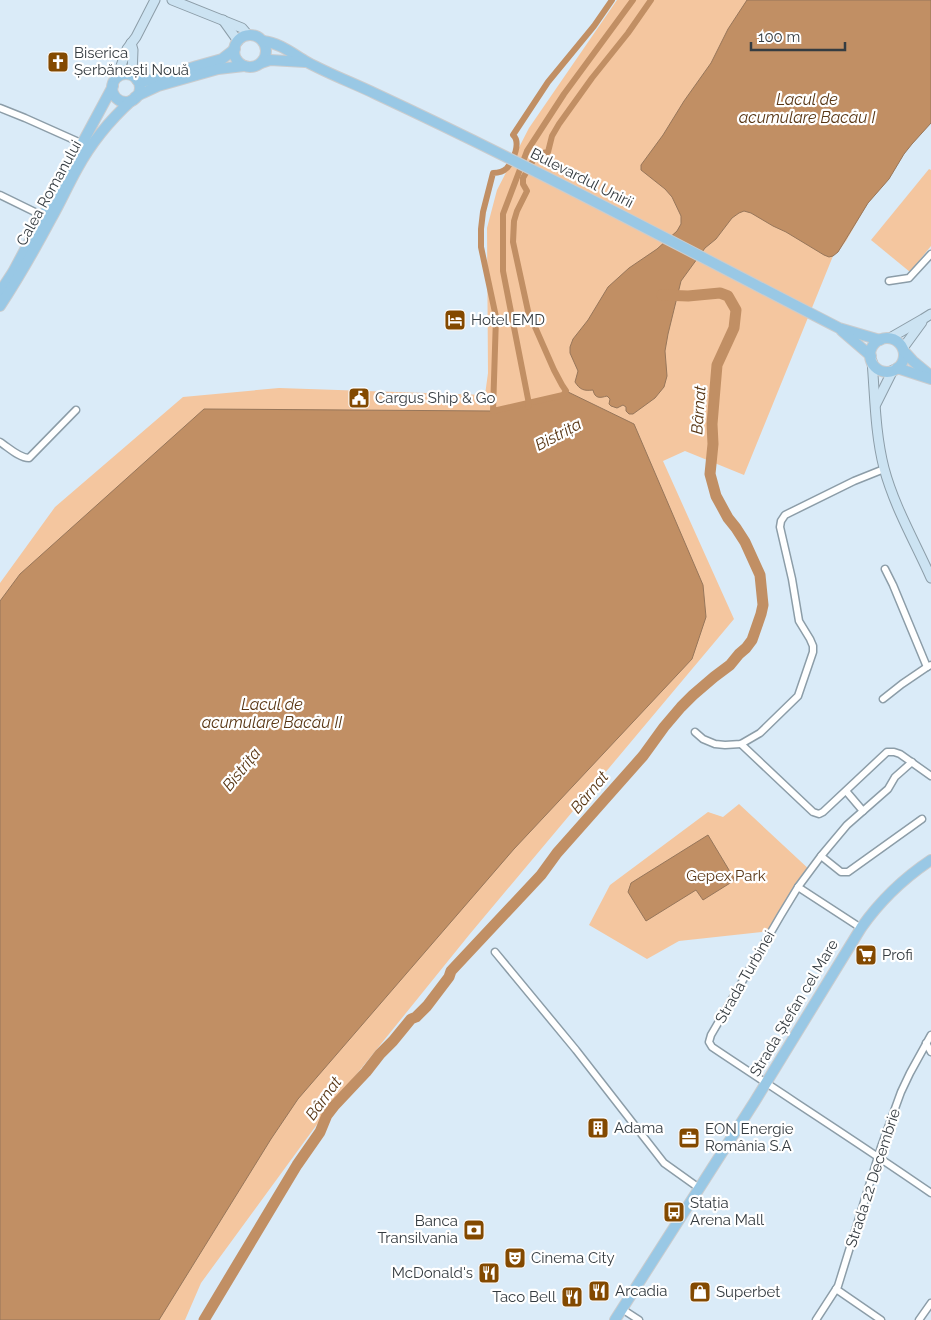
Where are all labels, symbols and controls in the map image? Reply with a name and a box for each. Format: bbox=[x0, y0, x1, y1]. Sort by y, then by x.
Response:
scale bar bbox=[751, 20, 845, 52]
text: 100 m bbox=[758, 28, 800, 46]
place label: Biserica Șerbănești Nouă bbox=[74, 44, 189, 79]
church icon: Biserica Șerbănești Nouă bbox=[46, 50, 70, 74]
water label: Lacul de acumulare Bacău I bbox=[739, 90, 875, 127]
street label: Calea Romanului bbox=[13, 137, 85, 249]
street label: Bulevardul Unirii bbox=[527, 144, 637, 212]
hotel icon: Hotel EMD bbox=[443, 308, 467, 332]
place label: Hotel EMD bbox=[471, 311, 545, 329]
water label: Bârnat bbox=[687, 384, 710, 435]
public building icon: Cargus Ship & Go bbox=[347, 386, 371, 410]
place label: Cargus Ship & Go bbox=[375, 389, 496, 407]
water label: Bistrița bbox=[532, 414, 585, 455]
water label: Lacul de acumulare Bacău II bbox=[202, 695, 342, 732]
water label: Bistrița bbox=[218, 744, 265, 795]
water label: Bârnat bbox=[566, 767, 613, 817]
park label: Gepex Park bbox=[686, 867, 766, 885]
street label: Strada Turbinei bbox=[711, 928, 779, 1026]
street label: Strada Ștefan cel Mare bbox=[746, 936, 842, 1080]
supermarket icon: Profi bbox=[854, 943, 878, 967]
place label: Profi bbox=[882, 946, 913, 964]
water label: Bârnat bbox=[301, 1072, 346, 1124]
street label: Strada 22 Decembrie bbox=[842, 1106, 904, 1250]
building icon: Adama bbox=[586, 1116, 610, 1140]
place label: Adama bbox=[614, 1119, 663, 1137]
place label: EON Energie România S.A bbox=[705, 1120, 794, 1155]
office icon: EON Energie România S.A bbox=[677, 1126, 701, 1150]
place label: Stația Arena Mall bbox=[690, 1194, 765, 1229]
bus stop icon: Stația Arena Mall bbox=[662, 1200, 686, 1224]
place label: Banca Transilvania bbox=[378, 1212, 458, 1247]
bank icon: Banca Transilvania bbox=[462, 1218, 486, 1242]
theatre icon: Cinema City bbox=[503, 1246, 527, 1270]
place label: Cinema City bbox=[531, 1249, 615, 1267]
restaurant icon: McDonald's bbox=[477, 1261, 501, 1285]
place label: McDonald's bbox=[392, 1264, 473, 1282]
restaurant icon: Arcadia bbox=[587, 1279, 611, 1303]
shop icon: Superbet bbox=[688, 1280, 712, 1304]
place label: Arcadia bbox=[615, 1282, 667, 1300]
place label: Superbet bbox=[716, 1283, 780, 1301]
restaurant icon: Taco Bell bbox=[560, 1285, 584, 1309]
place label: Taco Bell bbox=[492, 1288, 557, 1306]

